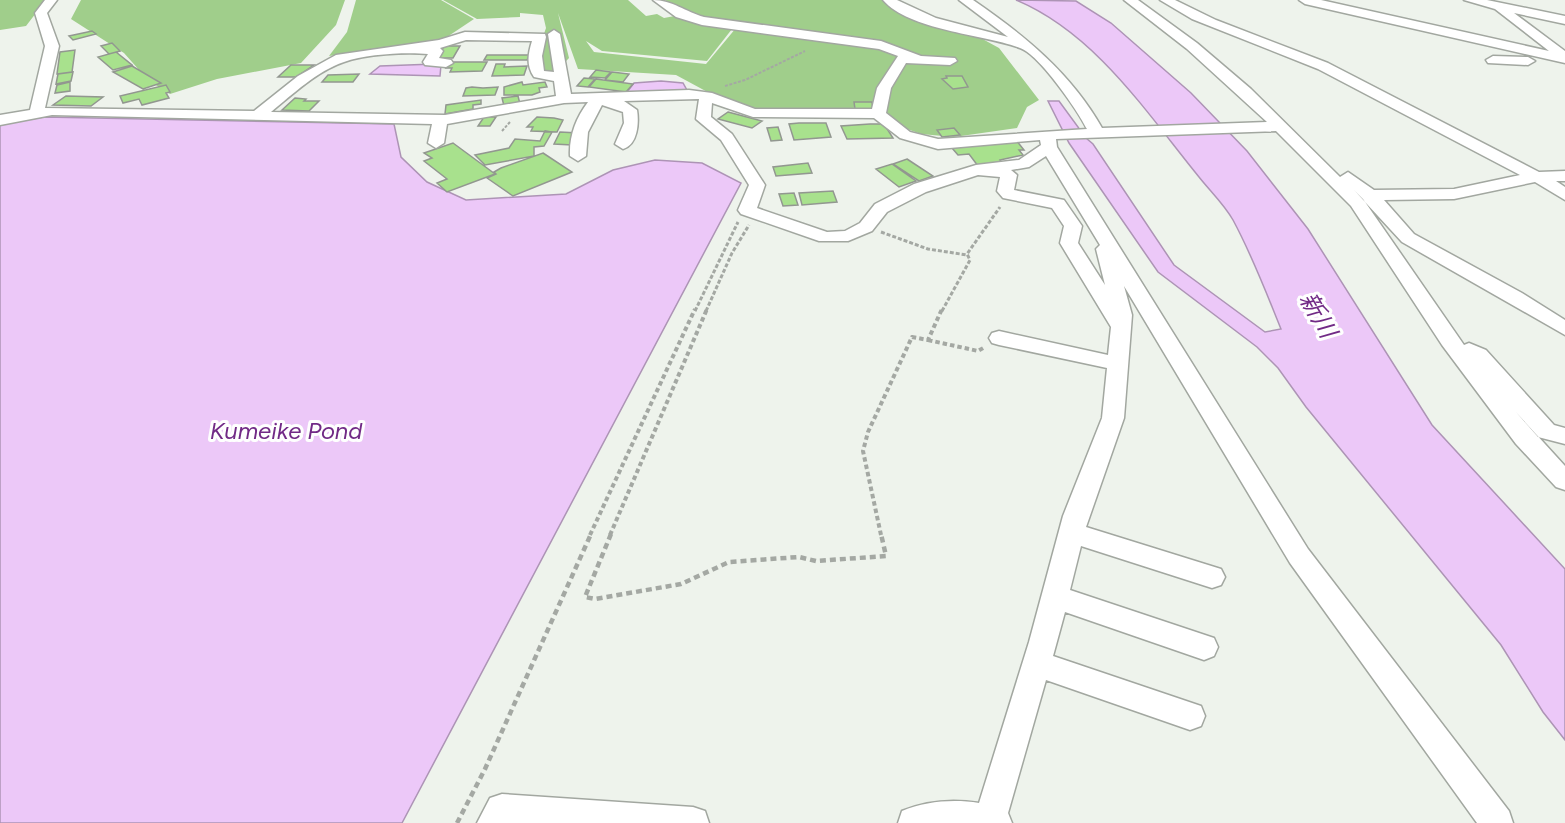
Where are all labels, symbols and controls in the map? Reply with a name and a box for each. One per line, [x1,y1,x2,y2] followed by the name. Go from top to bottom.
[1294,287,1344,345] water label: 新川
[210,416,363,445] water label: Kumeike Pond

